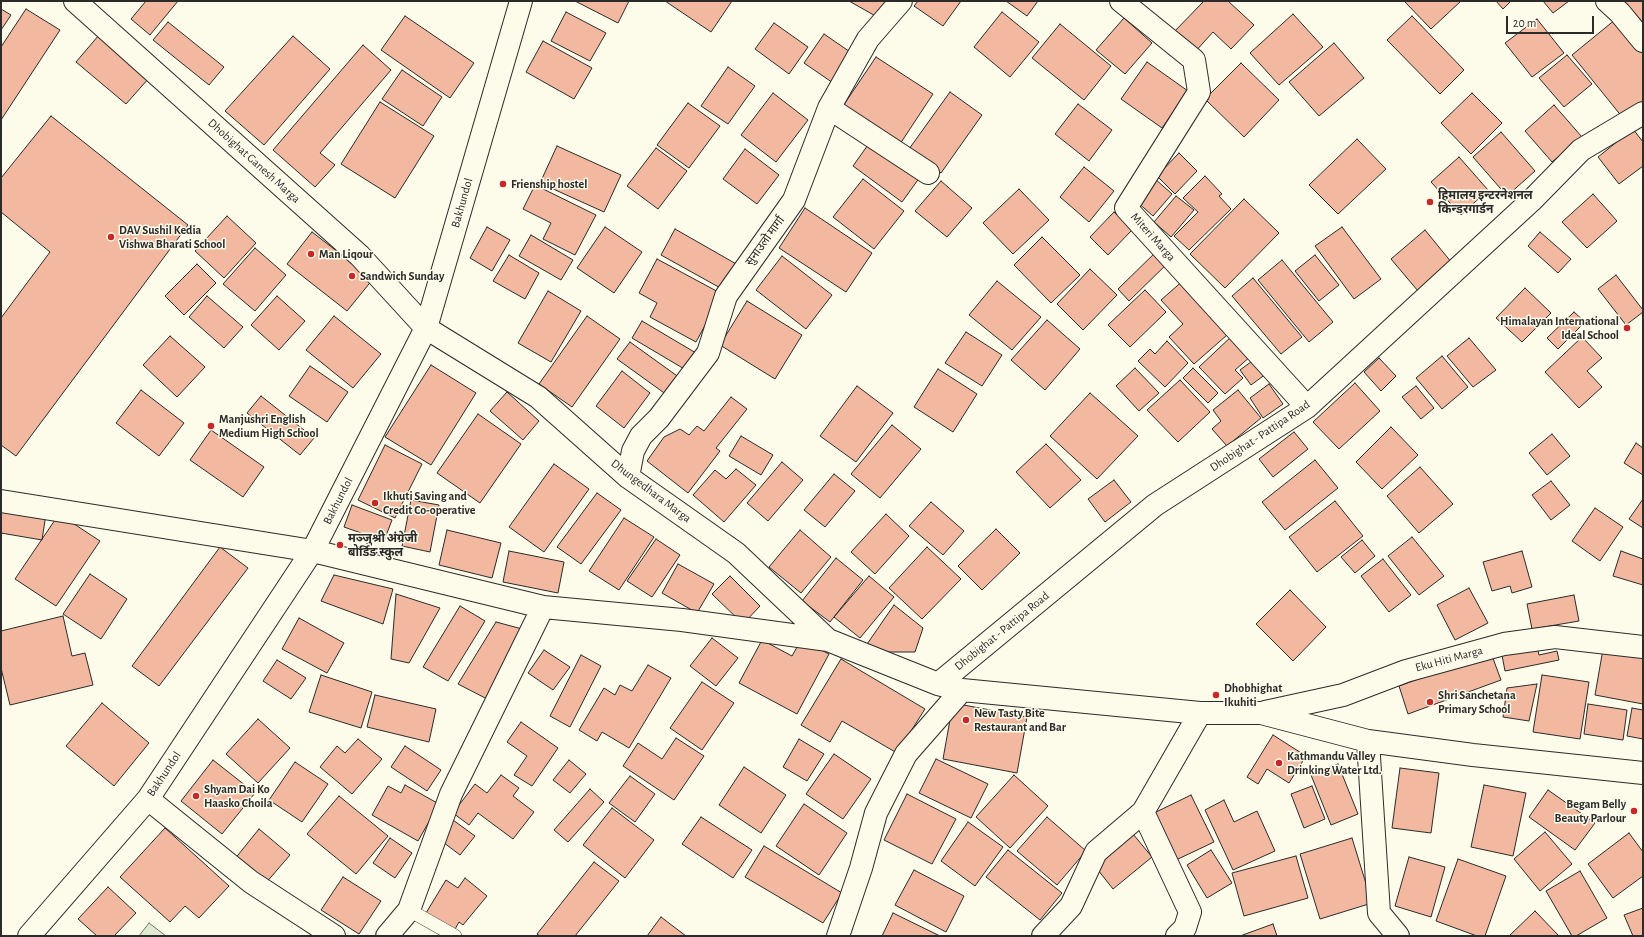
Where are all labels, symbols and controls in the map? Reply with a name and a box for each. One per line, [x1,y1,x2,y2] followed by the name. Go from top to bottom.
[1508,8,1596,34] scale bar
[1513,17,1536,29] text: 20 m
[205,116,303,206] street label: Dhobighat Ganesh Marga
[448,177,476,229] street label: Bakhundol
[511,177,587,191] place label: Frienship hostel
[498,179,508,189] marker: Frienship hostel
[1438,188,1533,216] place label: हिमालय इन्टरनेशनल किन्डरगार्डन
[1425,197,1435,207] marker: हिमालय इन्टरनेशनल किन्डरगार्डन
[1128,210,1178,264] street label: Miteri Marga
[742,213,788,269] street label: सुनाउलो मार्गा
[119,223,225,251] place label: DAV Sushil Kedia Vishwa Bharati School
[106,232,116,242] marker: DAV Sushil Kedia Vishwa Bharati School
[319,247,373,261] place label: Man Liqour
[306,249,316,259] marker: Man Liqour
[360,269,444,283] place label: Sandwich Sunday
[347,271,357,281] marker: Sandwich Sunday
[1500,314,1619,342] place label: Himalayan International Ideal School
[1622,323,1632,333] marker: Himalayan International Ideal School
[1207,397,1313,475] street label: Dhobighat - Pattipa Road
[219,412,319,440] place label: Manjushri English Medium High School
[206,421,216,431] marker: Manjushri English Medium High School
[608,456,694,526] street label: Dhungedhara Marga
[320,475,356,527] street label: Bakhundol
[383,489,475,517] place label: Ikhuti Saving and Credit Co-operative
[370,498,380,508] marker: Ikhuti Saving and Credit Co-operative
[348,531,417,559] place label: मञ्जुश्री अंग्रेजी बोर्डिङ स्कुल
[335,540,345,550] marker: मञ्जुश्री अंग्रेजी बोर्डिङ स्कुल
[952,588,1052,674] street label: Dhobighat - Pattipa Road
[1414,643,1484,675] street label: Eku Hiti Marga
[1224,681,1282,709] place label: Dhobhighat Ikuhiti
[1438,688,1516,716] place label: Shri Sanchetana Primary School
[1211,690,1221,700] marker: Dhobhighat Ikuhiti
[1425,697,1435,707] marker: Shri Sanchetana Primary School
[974,706,1066,734] place label: New Tasty Bite Restaurant and Bar
[961,715,971,725] marker: New Tasty Bite Restaurant and Bar
[144,749,184,799] street label: Bakhundol
[1287,749,1381,777] place label: Kathmandu Valley Drinking Water Ltd.
[1274,758,1284,768] marker: Kathmandu Valley Drinking Water Ltd.
[204,782,272,810] place label: Shyam Dai Ko Haasko Choila
[191,791,201,801] marker: Shyam Dai Ko Haasko Choila
[1555,797,1626,825] place label: Begam Belly Beauty Parlour
[1629,806,1639,816] marker: Begam Belly Beauty Parlour

